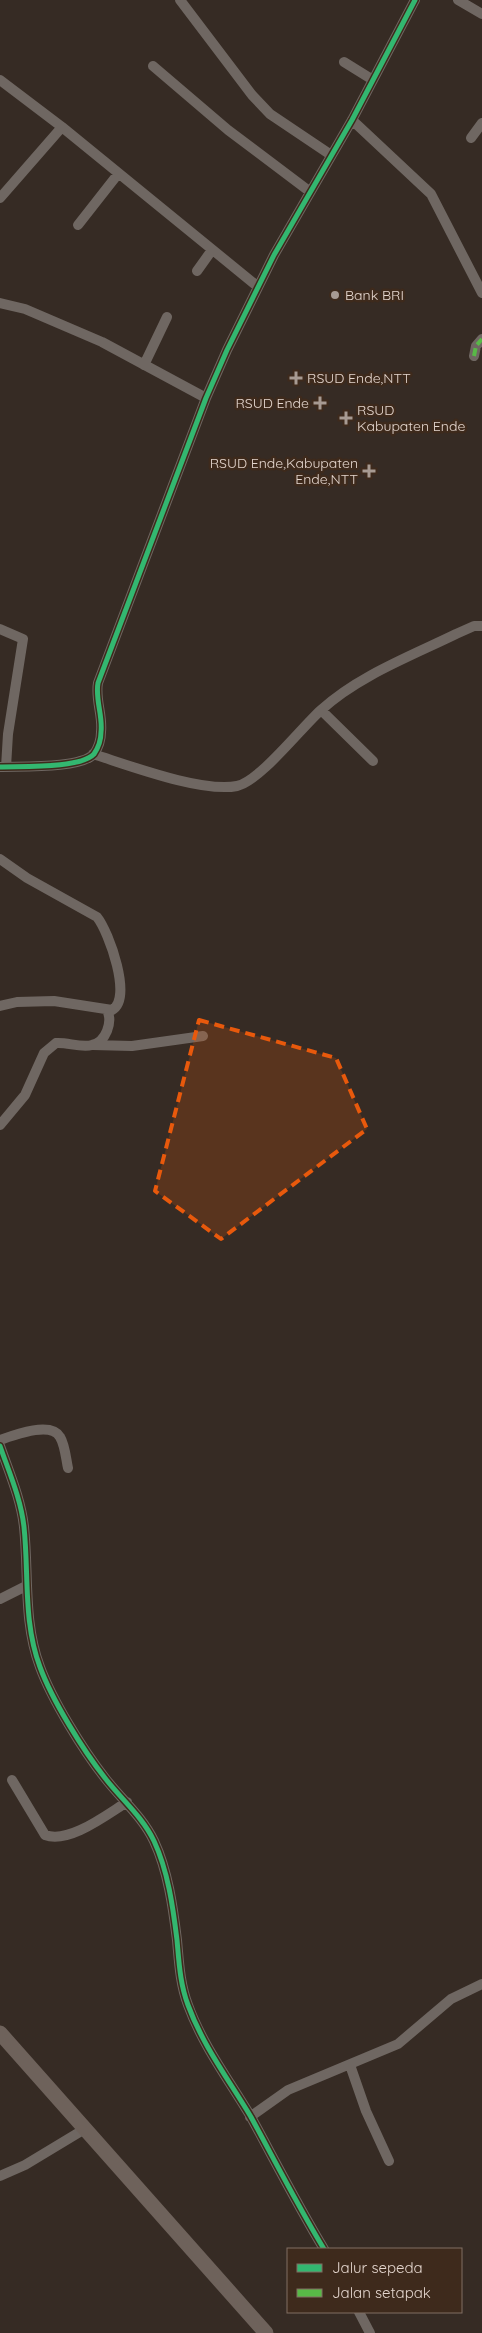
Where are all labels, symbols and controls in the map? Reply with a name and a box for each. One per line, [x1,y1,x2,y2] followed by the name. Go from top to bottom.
[345,286,404,304] place label: Bank BRI
[329,289,341,301] marker: Bank BRI
[307,369,411,387] place label: RSUD Ende,NTT
[289,371,303,385] marker: RSUD Ende,NTT
[235,394,309,412] place label: RSUD Ende
[313,396,327,410] marker: RSUD Ende
[357,401,465,435] place label: RSUD Kabupaten Ende
[339,411,353,425] marker: RSUD Kabupaten Ende
[210,454,358,488] place label: RSUD Ende,Kabupaten Ende,NTT
[362,464,376,478] marker: RSUD Ende,Kabupaten Ende,NTT
[287,2248,462,2313] legend
[332,2258,423,2277] text: Jalur sepeda
[332,2283,431,2302] text: Jalan setapak

